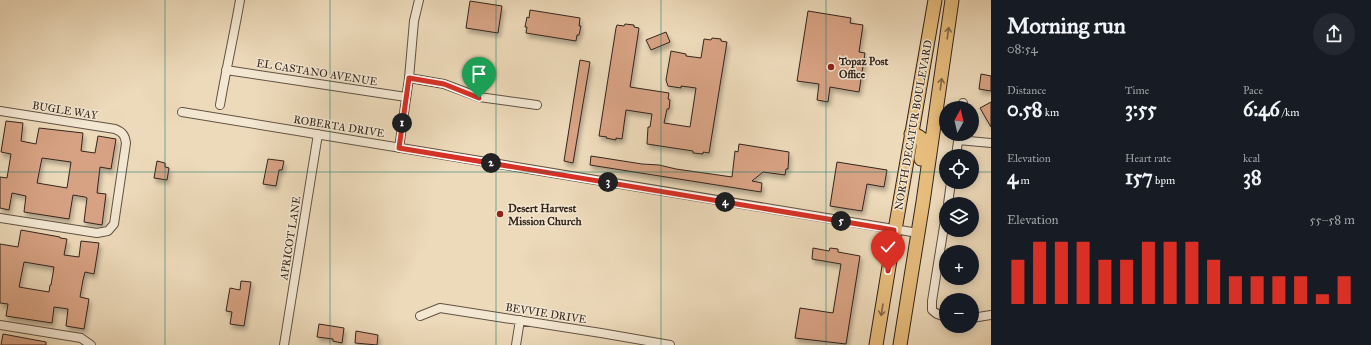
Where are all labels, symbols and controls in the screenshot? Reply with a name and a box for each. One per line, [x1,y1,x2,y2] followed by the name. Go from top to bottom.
[1007,12,1126,39] text: Morning run
[1313,13,1355,55] button: share
[944,27,952,40] one-way arrow
[892,39,935,211] street label: NORTH DECATUR BOULEVARD
[1007,41,1038,57] text: 08:54
[838,55,889,81] place label: Topaz Post Office
[255,57,378,89] street label: EL CASTANO AVENUE
[462,57,496,98] pin
[826,62,836,72] marker: Topaz Post Office
[468,63,490,85] icon: arrive
[937,78,945,91] one-way arrow
[1007,84,1046,97] text: Distance
[1125,84,1149,97] text: Time
[1243,84,1263,97] text: Pace
[1007,97,1042,121] text: 0.58
[1125,97,1157,121] text: 3:55
[1243,97,1280,121] text: 6:46
[31,99,100,122] street label: BUGLE WAY
[939,101,979,141] north arrow
[939,101,979,333] map controls
[1042,106,1059,119] text: km
[1280,106,1299,119] text: /km
[292,113,386,140] street label: ROBERTA DRIVE
[392,113,412,133] pin: 1
[400,116,404,129] text: 1
[939,149,979,189] button: locate
[1007,152,1051,165] text: Elevation
[1125,152,1171,165] text: Heart rate
[1243,152,1260,165] text: kcal
[481,153,501,173] pin: 2
[488,156,494,169] text: 2
[1007,165,1018,189] text: 4
[1125,165,1153,189] text: 157
[1243,165,1262,189] text: 38
[598,172,618,192] pin: 3
[1018,174,1030,187] text: m
[1153,174,1175,187] text: bpm
[606,175,610,188] text: 3
[715,192,735,212] pin: 4
[277,195,304,282] street label: APRICOT LANE
[722,195,728,208] text: 4
[939,197,979,237] button: layers
[508,202,582,228] place label: Desert Harvest Mission Church
[495,209,505,219] marker: Desert Harvest Mission Church
[831,211,851,231] pin: 5
[1007,212,1059,228] text: Elevation
[1309,212,1355,228] text: 55–58 m
[838,214,844,227] text: 5
[871,230,905,271] pin
[877,236,899,258] icon: check
[939,245,979,285] button: +
[939,293,979,333] button: −
[505,301,587,326] street label: BEVVIE DRIVE
[878,303,886,316] one-way arrow

